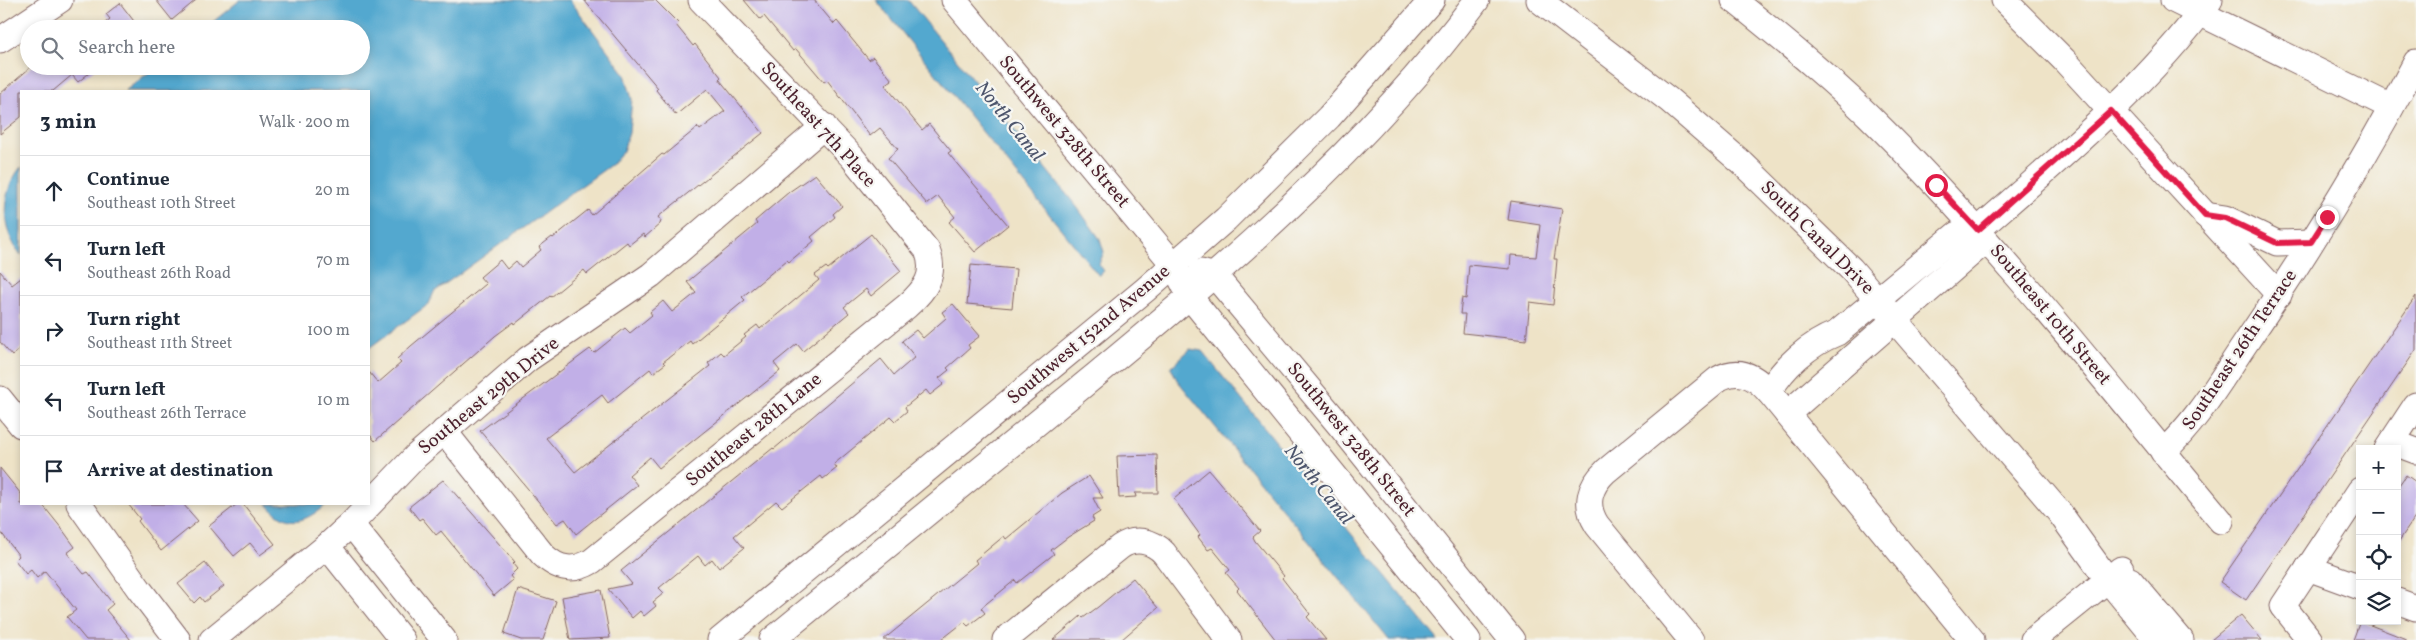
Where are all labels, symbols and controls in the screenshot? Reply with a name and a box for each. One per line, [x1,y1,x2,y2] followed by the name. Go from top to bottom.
[20,20,370,75] search box
[38,34,66,62] icon: search
[78,35,175,61] text: Search here
[992,50,1136,214] street label: Southwest 328th Street
[754,56,882,194] street label: Southeast 7th Place
[968,76,1050,168] water label: North Canal
[40,108,96,137] text: 3 min
[259,112,350,134] text: Walk · 200 m
[87,167,170,193] text: Continue
[1925,174,1948,197] route start
[1754,175,1880,301] street label: South Canal Drive
[40,177,68,205] icon: ahead
[315,180,350,202] text: 20 m
[87,193,236,215] text: Southeast 10th Street
[2316,206,2339,229] route end
[87,237,166,263] text: Turn left
[1983,239,2117,391] street label: Southeast 10th Street
[40,247,68,275] icon: left
[316,250,350,272] text: 70 m
[1002,259,1176,411] street label: Southwest 152nd Avenue
[87,263,231,285] text: Southeast 26th Road
[2176,264,2304,436] street label: Southeast 26th Terrace
[87,307,180,333] text: Turn right
[40,317,68,345] icon: right
[307,320,350,342] text: 100 m
[413,331,565,461] street label: Southeast 29th Drive
[87,333,232,355] text: Southeast 11th Street
[1281,357,1422,523] street label: Southwest 328th Street
[680,367,828,493] street label: Southeast 28th Lane
[87,377,166,403] text: Turn left
[40,387,68,415] icon: left
[317,390,350,412] text: 10 m
[87,403,246,425] text: Southeast 26th Terrace
[1277,439,1359,531] water label: North Canal
[2356,445,2401,625] map controls
[2356,445,2401,490] button: +
[40,457,68,485] icon: arrive
[87,458,273,484] text: Arrive at destination
[2356,490,2401,535] button: −
[2356,535,2401,580] button: locate
[2356,580,2401,625] button: layers

